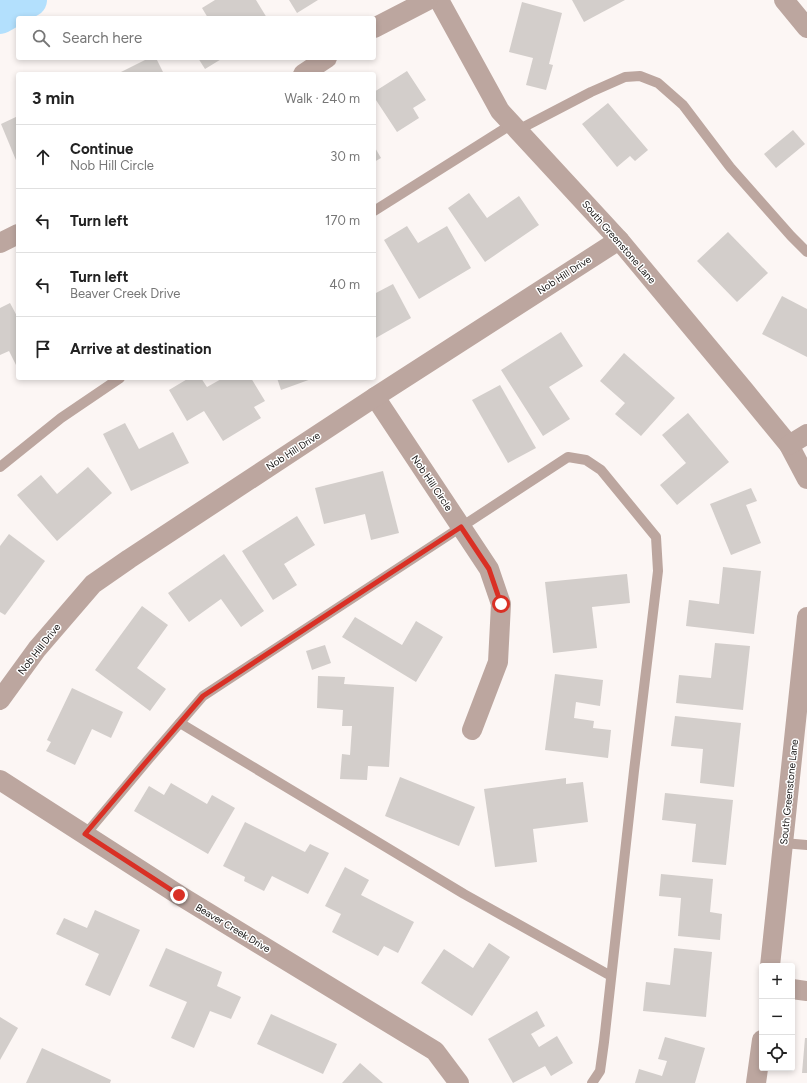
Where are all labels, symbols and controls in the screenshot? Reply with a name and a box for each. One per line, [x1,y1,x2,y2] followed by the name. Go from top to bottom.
[16,16,376,60] search box
[30,27,52,49] icon: search
[62,29,142,47] text: Search here
[32,88,74,108] text: 3 min
[285,91,360,106] text: Walk · 240 m
[70,140,133,158] text: Continue
[32,146,54,168] icon: ahead
[330,149,360,164] text: 30 m
[70,158,154,173] text: Nob Hill Circle
[579,198,659,287] street label: South Greenstone Lane
[32,210,54,232] icon: left
[70,212,128,230] text: Turn left
[325,213,360,228] text: 170 m
[535,252,594,297] street label: Nob Hill Drive
[70,268,128,286] text: Turn left
[32,274,54,296] icon: left
[329,277,360,292] text: 40 m
[70,286,180,301] text: Beaver Creek Drive
[32,338,54,360] icon: arrive
[70,340,211,358] text: Arrive at destination
[264,428,323,473] street label: Nob Hill Drive
[409,453,456,514] street label: Nob Hill Circle
[492,595,510,613] route start
[15,620,63,677] street label: Nob Hill Drive
[777,738,801,845] street label: South Greenstone Lane
[170,886,188,904] route end
[193,901,273,956] street label: Beaver Creek Drive
[759,963,795,1071] map controls
[759,963,795,999] button: +
[759,999,795,1035] button: −
[759,1035,795,1071] button: locate

